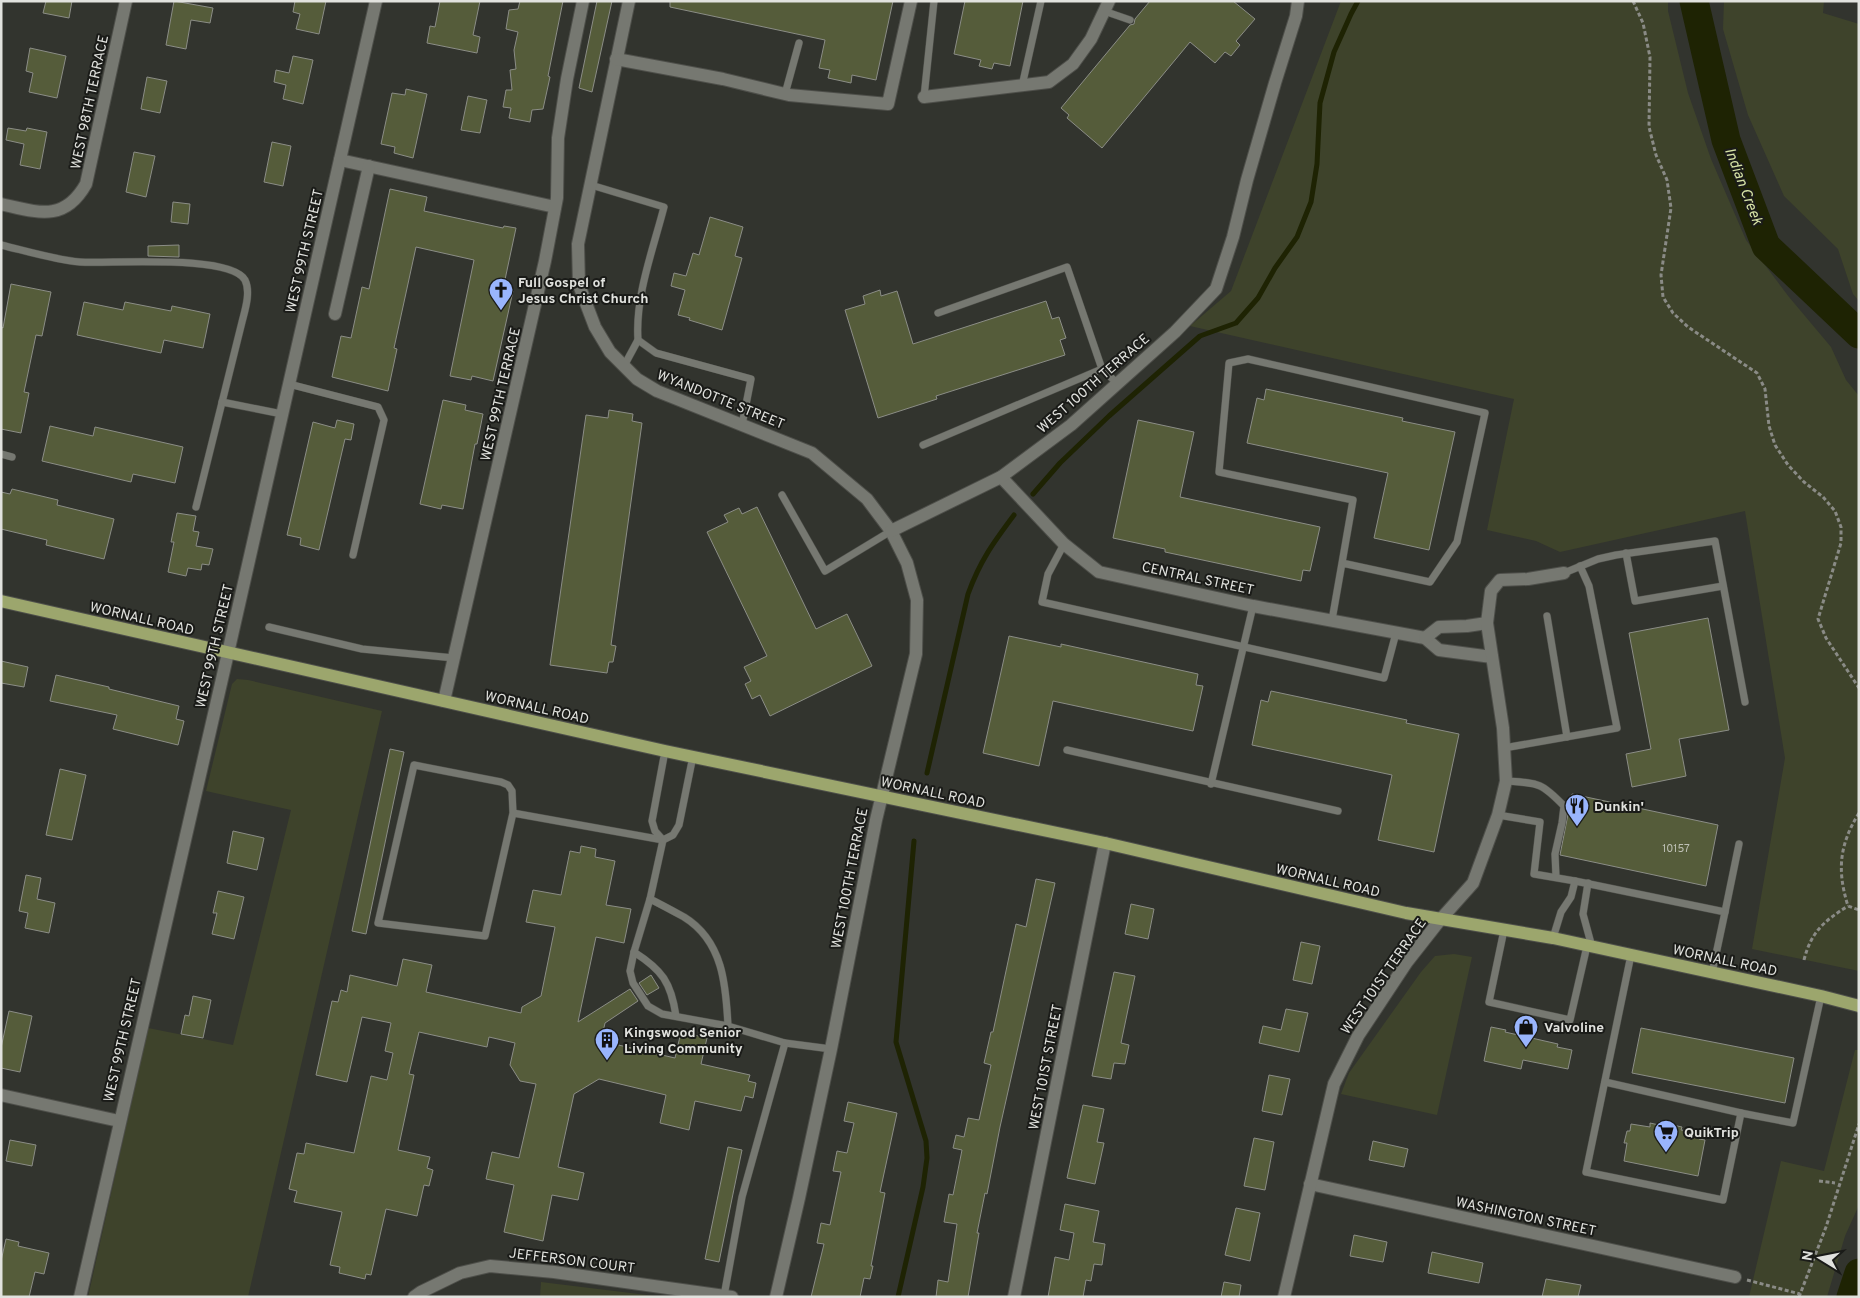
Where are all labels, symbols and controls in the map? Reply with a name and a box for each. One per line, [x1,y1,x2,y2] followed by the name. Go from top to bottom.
[68,34,113,171] street label: WEST 98TH TERRACE
[1719,145,1766,228] water label: Indian Creek
[283,188,328,315] street label: WEST 99TH STREET
[518,275,649,308] place label: Full Gospel of Jesus Christ Church
[488,277,514,311] church icon: Full Gospel of Jesus Christ Church
[478,326,525,463] street label: WEST 99TH TERRACE
[1034,331,1154,437] street label: WEST 100TH TERRACE
[654,367,787,434] street label: WYANDOTTE STREET
[1140,559,1256,600] street label: CENTRAL STREET
[193,583,238,710] street label: WEST 99TH STREET
[88,599,195,640] street label: WORNALL ROAD
[483,688,590,729] street label: WORNALL ROAD
[879,774,987,813] street label: WORNALL ROAD
[1564,793,1590,827] restaurant icon: Dunkin'
[1594,799,1644,816] place label: Dunkin'
[828,806,872,950] street label: WEST 100TH TERRACE
[1662,842,1690,856] house number: 10157
[1274,861,1381,902] street label: WORNALL ROAD
[1338,916,1431,1038] street label: WEST 101ST TERRACE
[1671,942,1779,981] street label: WORNALL ROAD
[101,977,146,1104] street label: WEST 99TH STREET
[1026,1003,1067,1132] street label: WEST 101ST STREET
[1513,1014,1539,1048] shop icon: Valvoline
[1544,1020,1604,1037] place label: Valvoline
[624,1025,743,1058] place label: Kingswood Senior Living Community
[594,1027,620,1061] building icon: Kingswood Senior Living Community
[1653,1119,1679,1153] supermarket icon: QuikTrip
[1684,1125,1739,1142] place label: QuikTrip
[1454,1194,1597,1241] street label: WASHINGTON STREET
[1795,1233,1845,1283] north arrow
[508,1245,636,1278] street label: JEFFERSON COURT
[1799,1250,1818,1262] text: N

